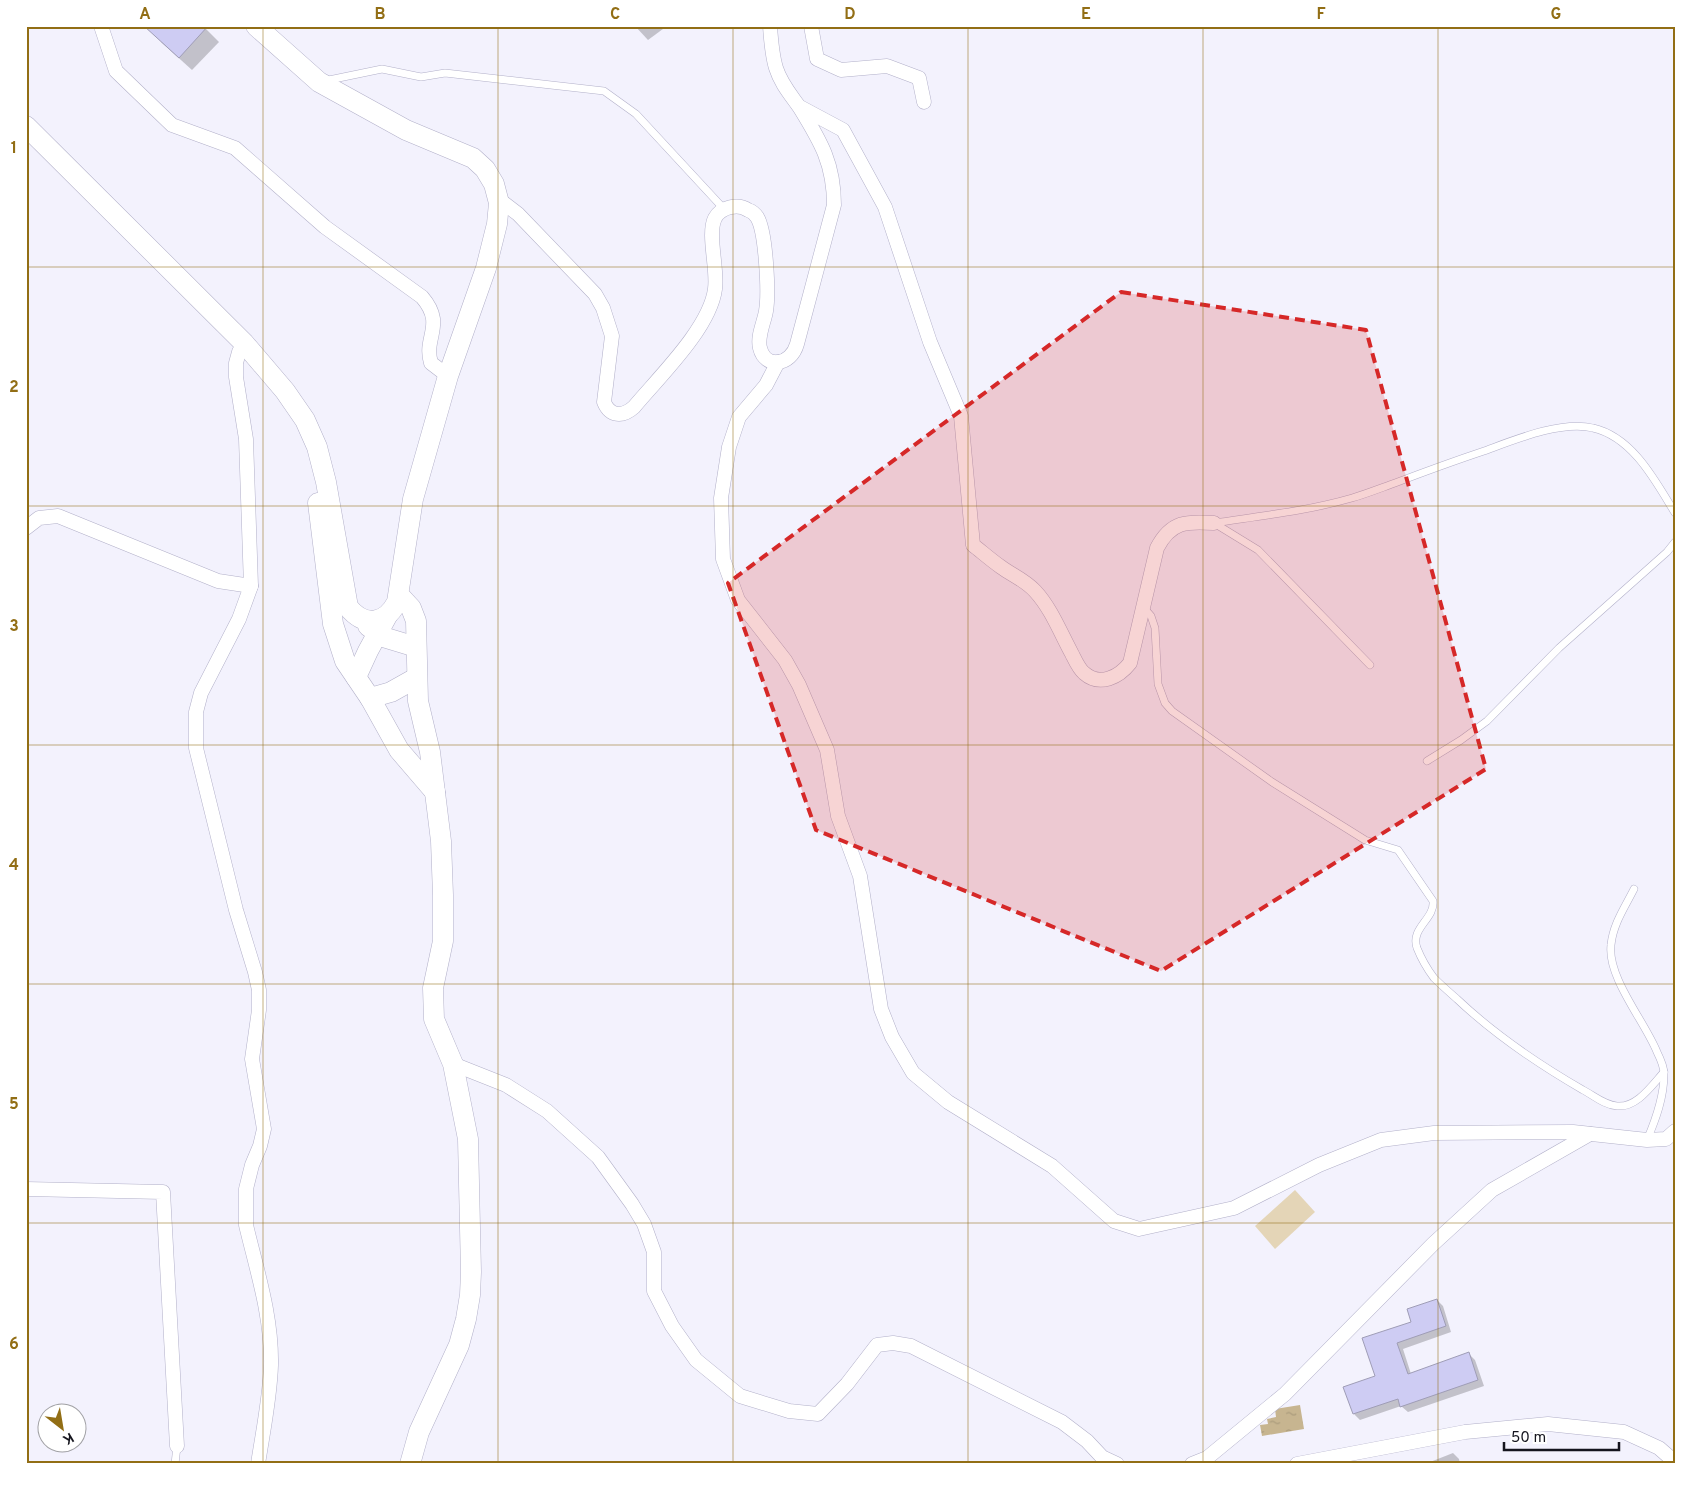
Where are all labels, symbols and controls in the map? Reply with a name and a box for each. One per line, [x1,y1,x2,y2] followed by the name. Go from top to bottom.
[139,5,151,25] text: A
[374,5,386,25] text: B
[610,5,620,25] text: C
[844,5,856,25] text: D
[1081,5,1091,25] text: E
[1316,5,1326,25] text: F
[1551,5,1561,25] text: G
[11,139,17,159] text: 1
[9,378,19,398] text: 2
[9,617,19,637] text: 3
[9,856,19,876] text: 4
[9,1095,19,1115] text: 5
[9,1335,19,1355] text: 6
[38,1402,88,1452] north arrow
[1504,1420,1618,1452] scale bar
[59,1428,77,1448] text: K
[1511,1429,1546,1448] text: 50 m

